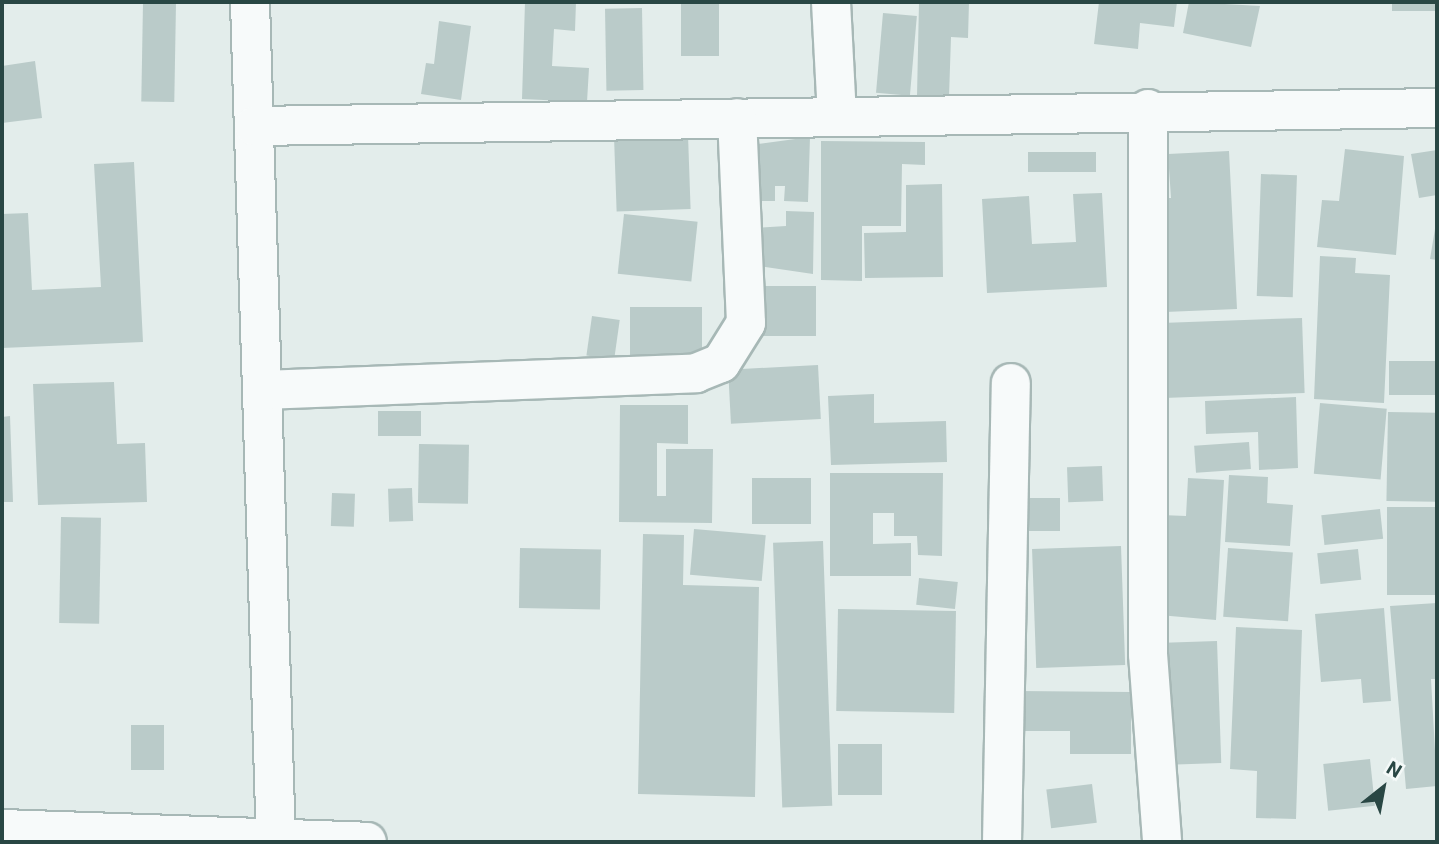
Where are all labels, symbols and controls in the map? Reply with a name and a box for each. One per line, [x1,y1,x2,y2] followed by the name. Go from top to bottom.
[1348,753,1418,823] north arrow
[1382,756,1406,783] text: N

